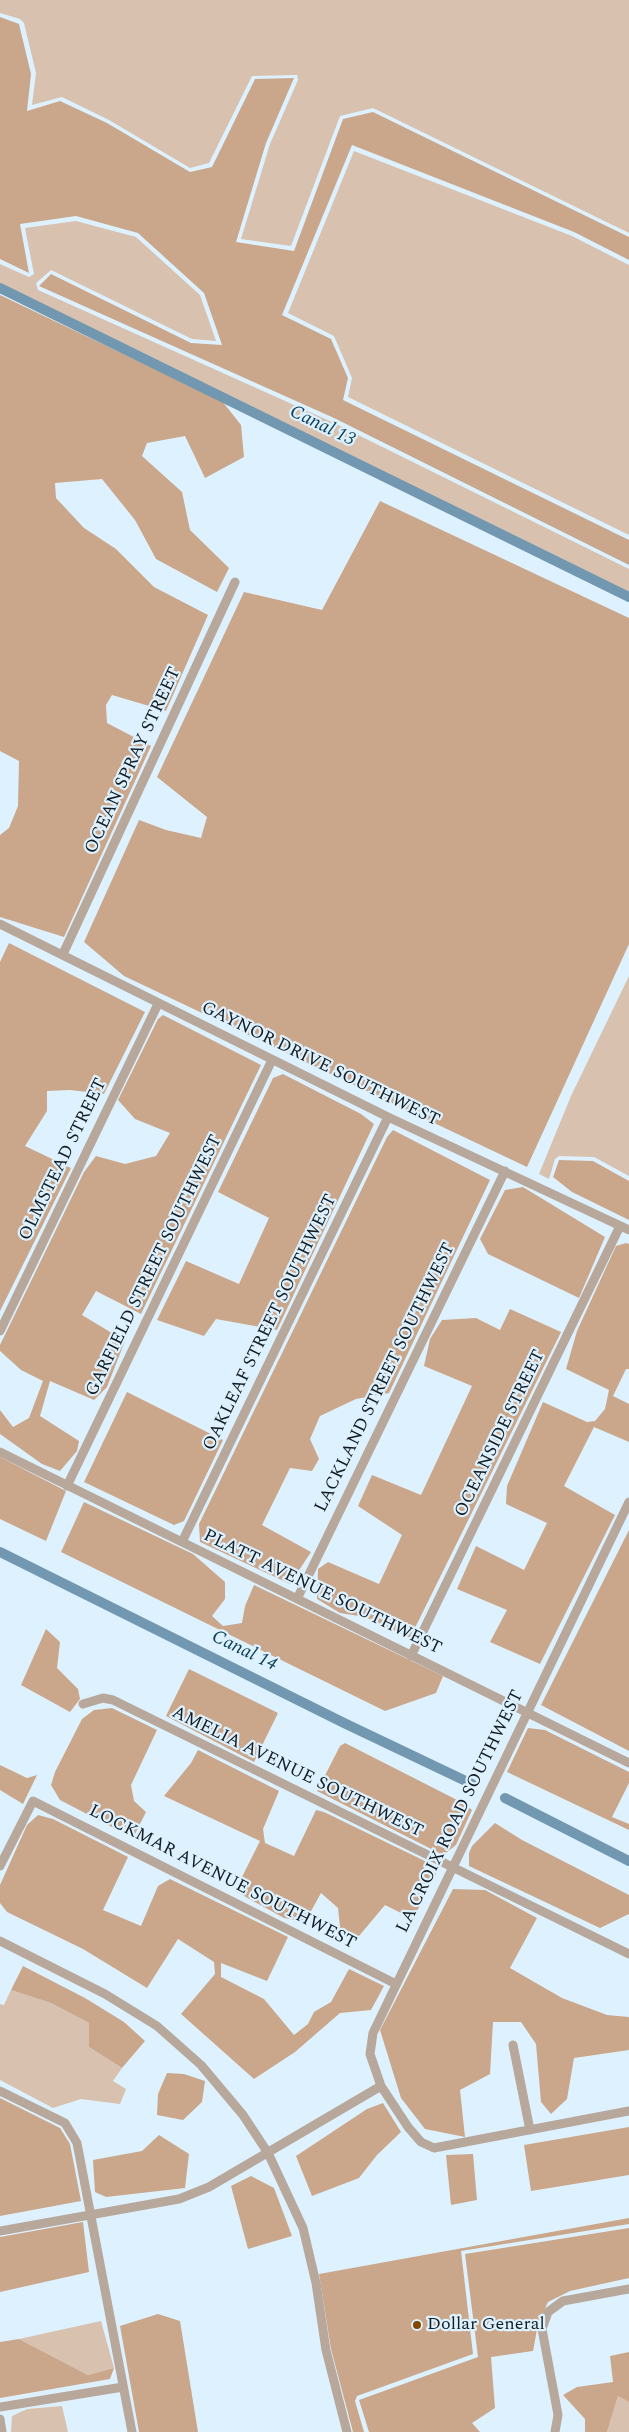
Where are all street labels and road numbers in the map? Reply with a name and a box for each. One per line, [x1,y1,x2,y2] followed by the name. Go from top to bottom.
[81,664,187,858] street label: OCEAN SPRAY STREET
[197,998,443,1132] street label: GAYNOR DRIVE SOUTHWEST
[15,1075,113,1245] street label: OLMSTEAD STREET
[82,1132,228,1400] street label: GARFIELD STREET SOUTHWEST
[199,1191,343,1455] street label: OAKLEAF STREET SOUTHWEST
[311,1240,461,1516] street label: LACKLAND STREET SOUTHWEST
[451,1347,551,1521] street label: OCEANSIDE STREET
[199,1526,445,1660] street label: PLATT AVENUE SOUTHWEST
[393,1687,529,1937] street label: LA CROIX ROAD SOUTHWEST
[168,1703,426,1843] street label: AMELIA AVENUE SOUTHWEST
[85,1801,359,1955] street label: LOCKMAR AVENUE SOUTHWEST

